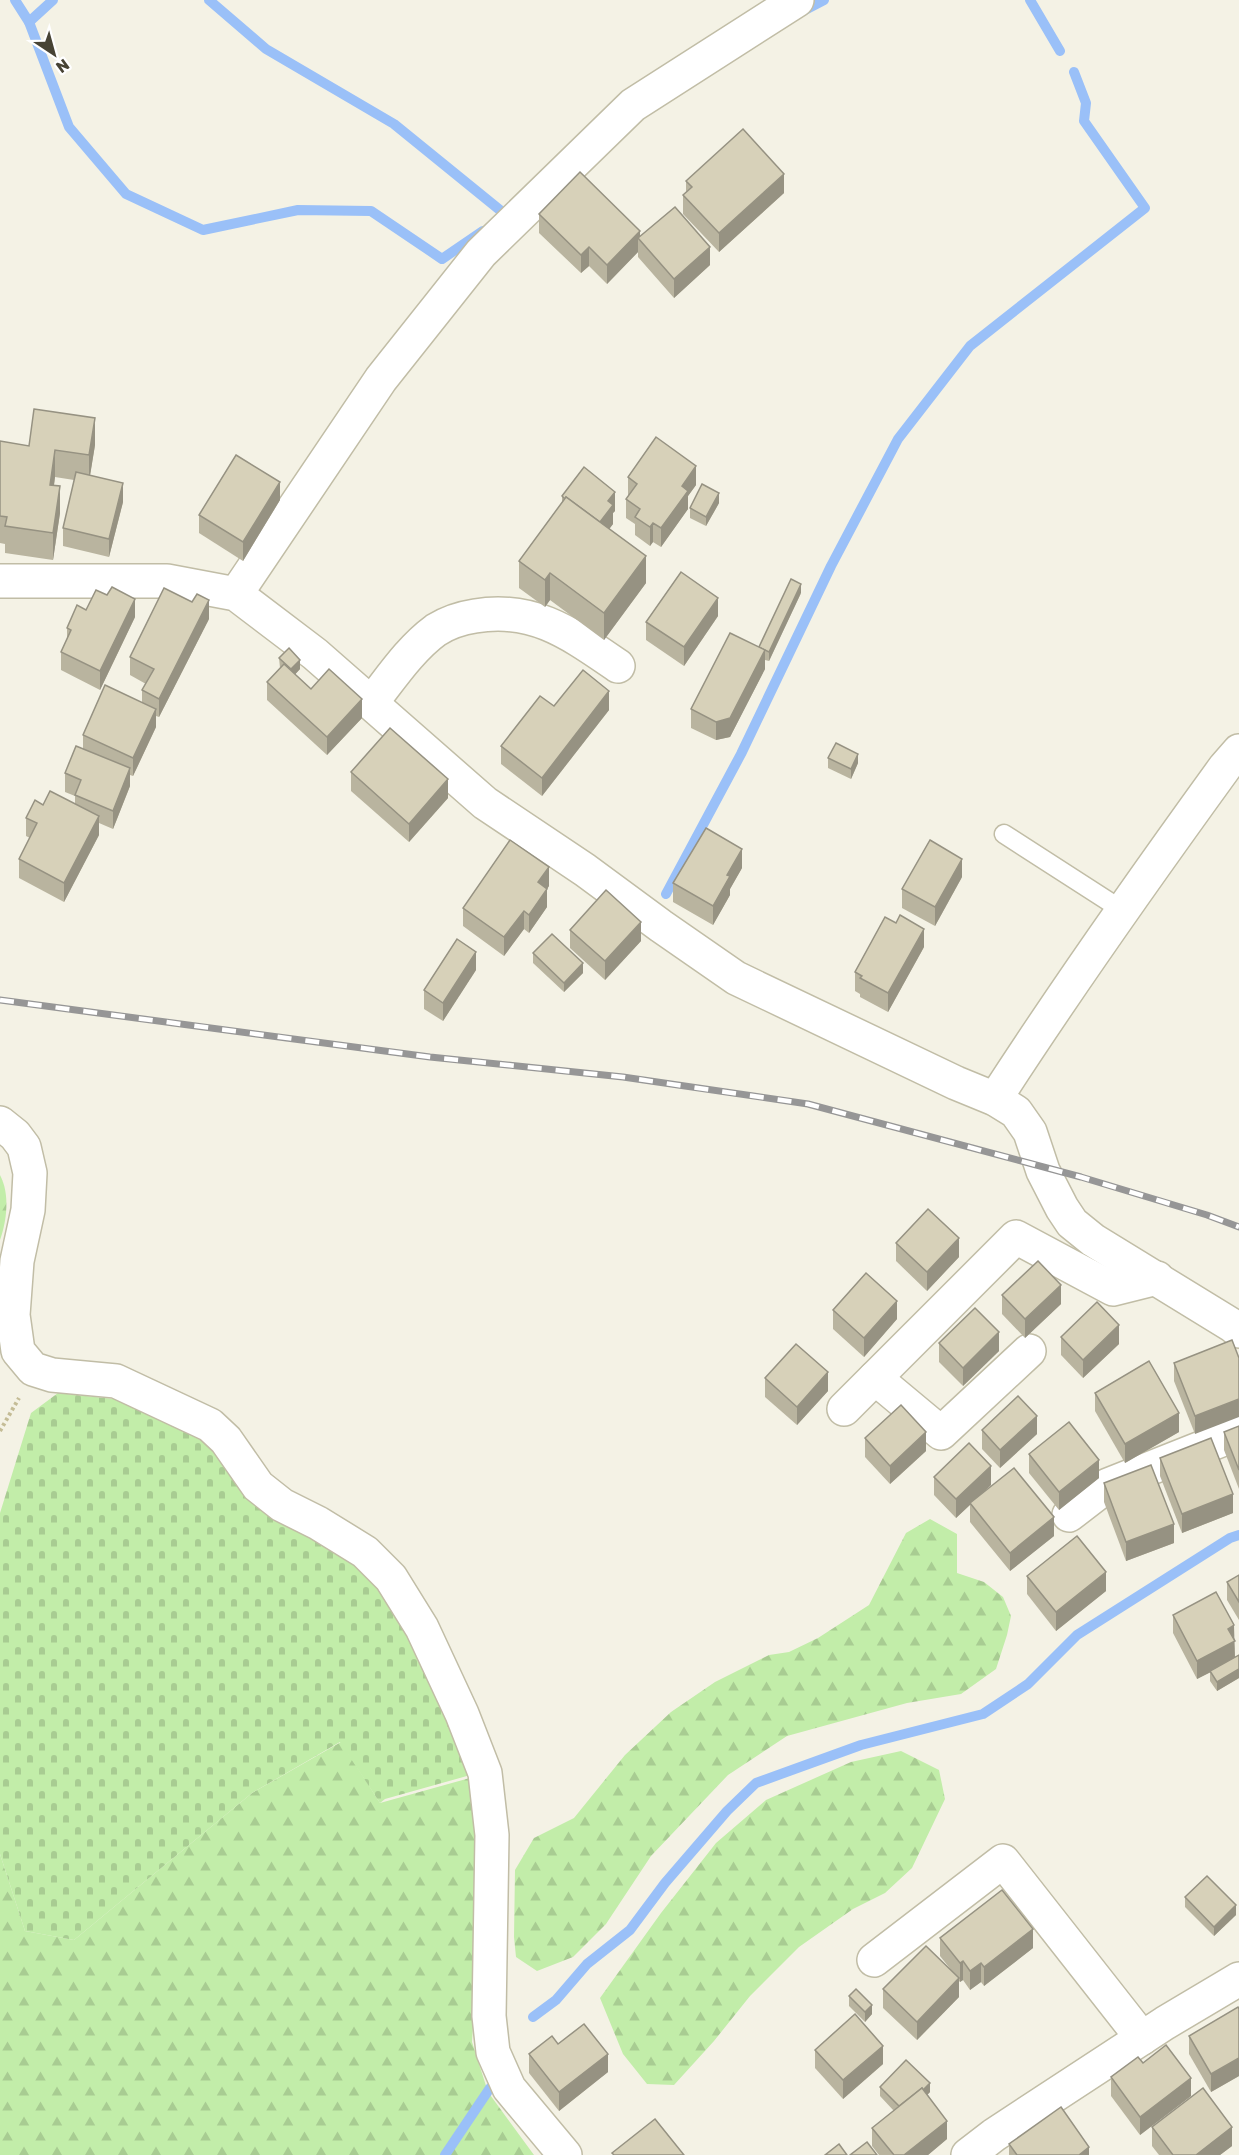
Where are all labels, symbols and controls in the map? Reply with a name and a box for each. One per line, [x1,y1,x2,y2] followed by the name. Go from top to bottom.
[24,24,84,84] north arrow
[52,55,73,77] text: N

